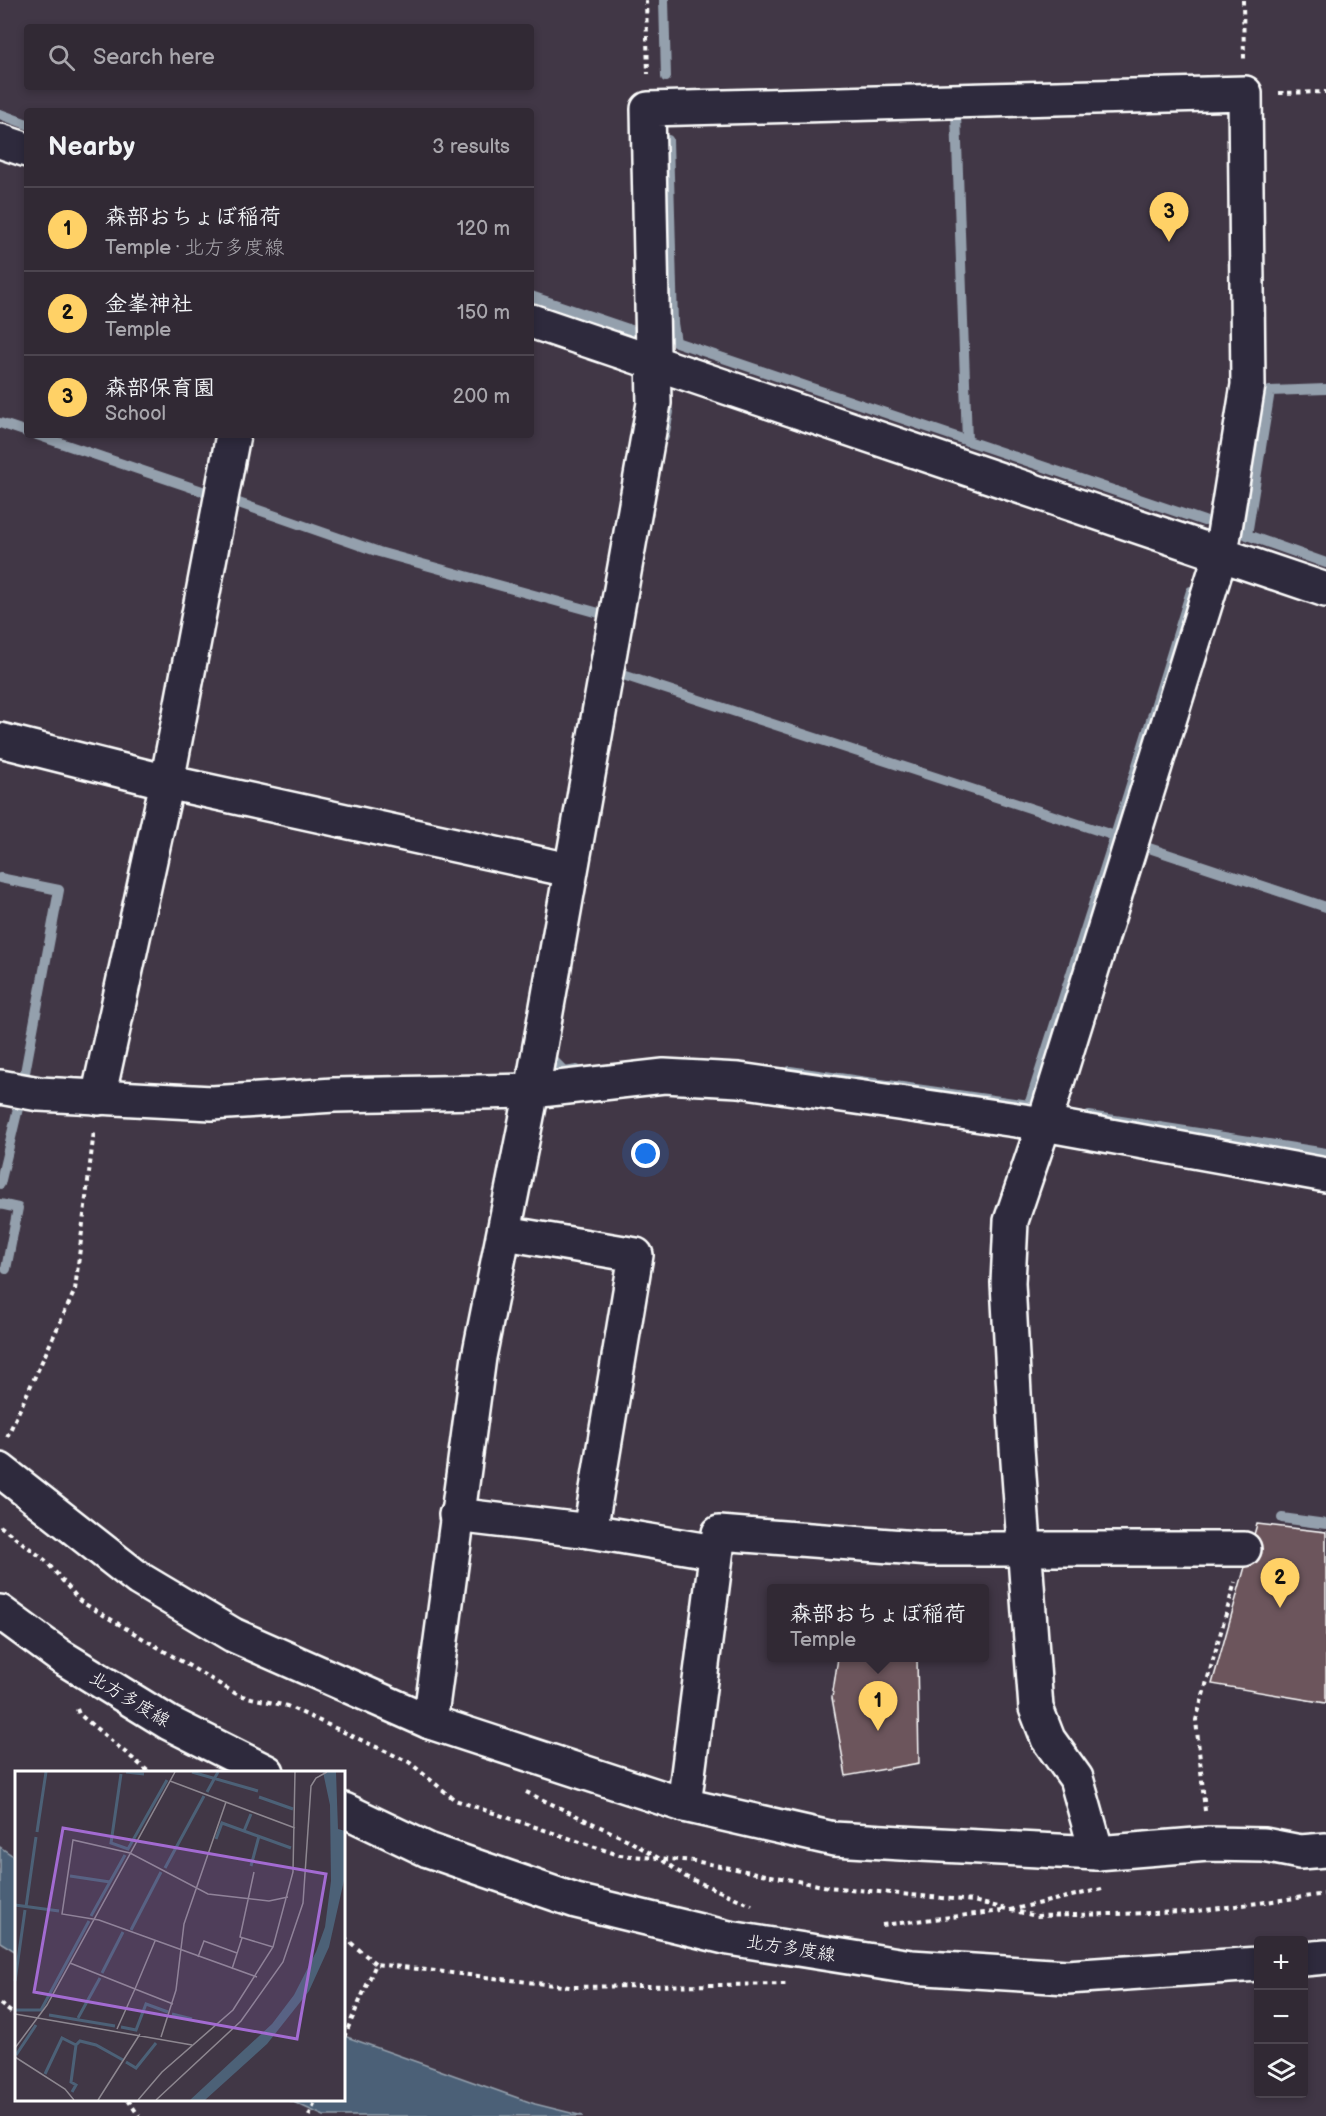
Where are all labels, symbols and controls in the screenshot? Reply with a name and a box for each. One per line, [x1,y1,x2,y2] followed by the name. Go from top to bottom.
[24,24,534,90] search box
[45,41,78,74] icon: search
[93,44,215,71] text: Search here
[48,132,135,163] text: Nearby
[432,135,510,159] text: 3 results
[1150,192,1188,242] pin: 3
[105,204,281,231] text: 森部おちょぼ稲荷
[63,217,72,241] text: 1
[457,217,510,241] text: 120 m
[105,236,284,260] text: Temple · 北方多度線
[105,291,193,318] text: 金峯神社
[62,301,73,325] text: 2
[457,301,510,325] text: 150 m
[105,318,171,342] text: Temple
[105,375,215,402] text: 森部保育園
[62,385,73,409] text: 3
[453,385,510,409] text: 200 m
[105,402,166,426] text: School
[631,1139,660,1168] your location
[1260,1558,1300,1608] pin: 2
[767,1584,989,1662] popup
[790,1601,966,1628] text: 森部おちょぼ稲荷
[790,1628,856,1652] text: Temple
[86,1667,174,1732] street label: 北方多度線
[858,1682,898,1731] pin: 1
[15,1771,345,2101] inset map
[745,1931,837,1966] street label: 北方多度線
[1254,1936,1308,2098] map controls
[1254,1936,1308,1990] button: +
[1254,1990,1308,2044] button: −
[1254,2044,1308,2098] button: layers

